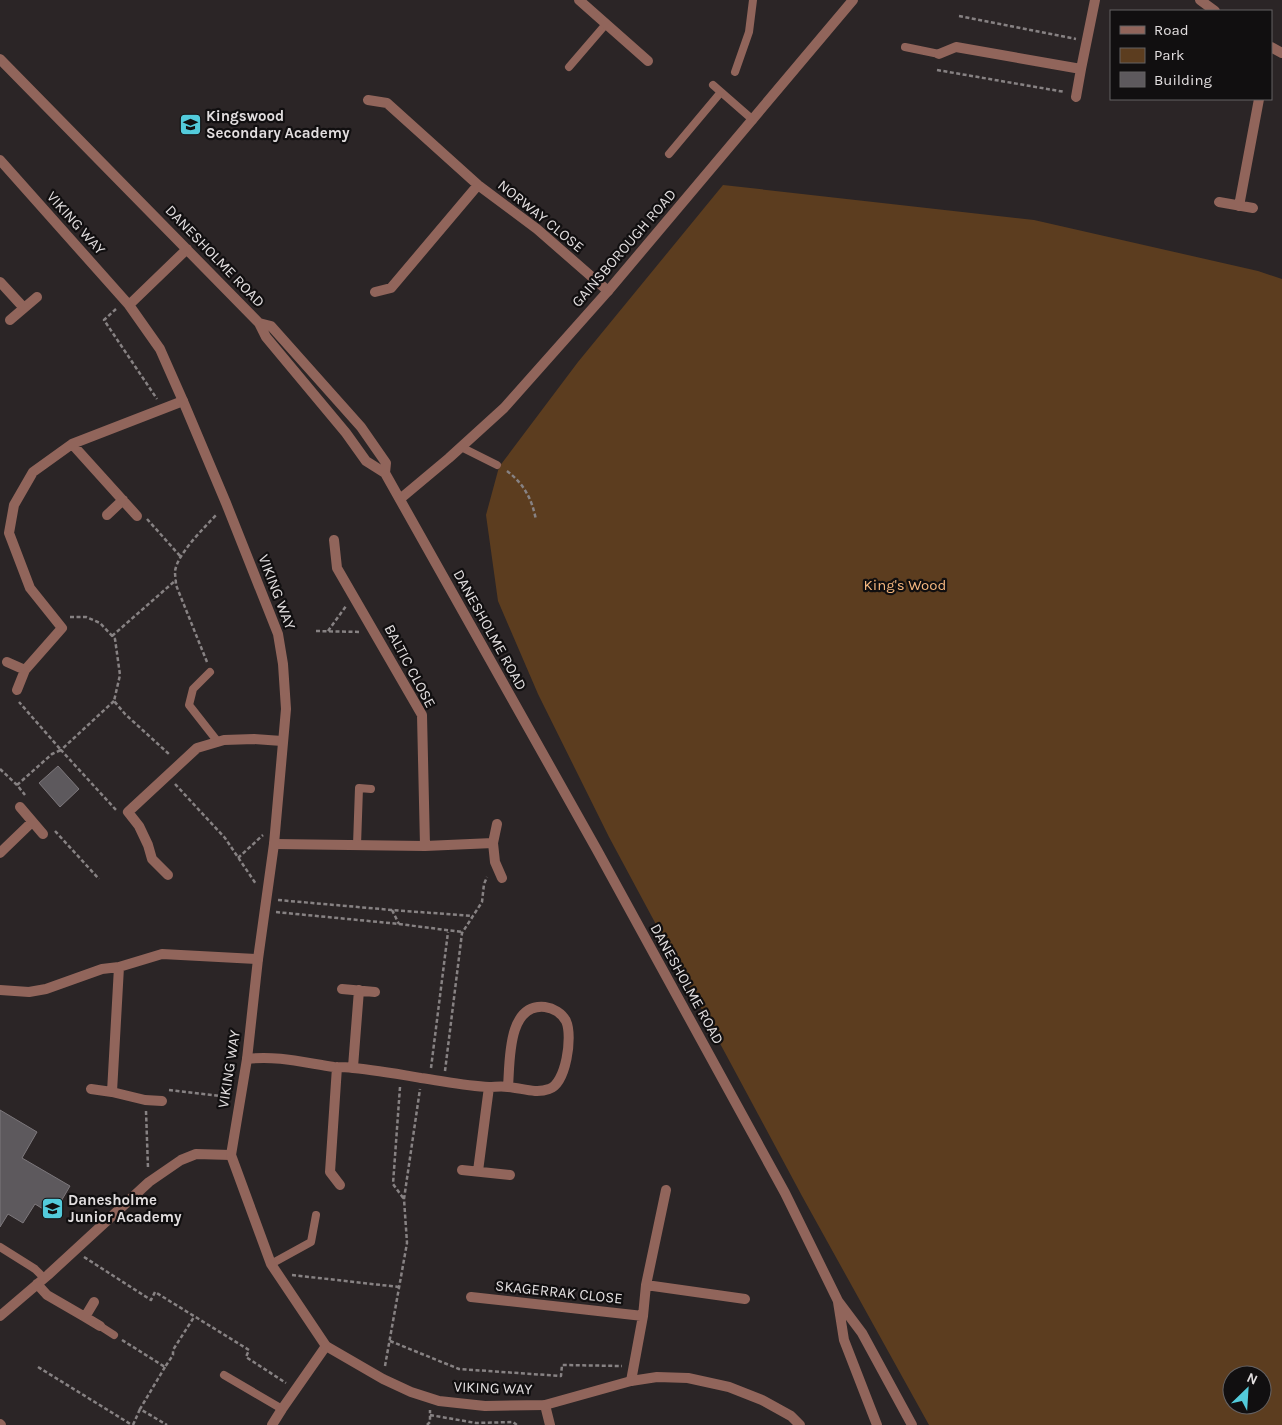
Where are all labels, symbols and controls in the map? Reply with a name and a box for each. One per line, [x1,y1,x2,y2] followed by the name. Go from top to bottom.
[1110,10,1272,100] legend
[1154,21,1189,39] text: Road
[1154,46,1184,64] text: Park
[1154,71,1212,89] text: Building
[206,107,350,142] place label: Kingswood Secondary Academy
[178,113,202,137] school or university icon: Kingswood Secondary Academy
[494,176,588,256] street label: NORWAY CLOSE
[568,185,680,311] street label: GAINSBOROUGH ROAD
[43,188,110,259] street label: VIKING WAY
[162,201,268,311] street label: DANESHOLME ROAD
[254,552,300,633] street label: VIKING WAY
[449,567,531,693] street label: DANESHOLME ROAD
[864,576,946,594] park label: King's Wood
[380,621,440,711] street label: BALTIC CLOSE
[646,921,728,1047] street label: DANESHOLME ROAD
[214,1028,244,1109] street label: VIKING WAY
[68,1191,182,1226] place label: Danesholme Junior Academy
[40,1197,64,1221] school or university icon: Danesholme Junior Academy
[494,1276,624,1308] street label: SKAGERRAK CLOSE
[1222,1365,1272,1415] north arrow
[1244,1369,1260,1388] text: N
[453,1378,533,1398] street label: VIKING WAY

